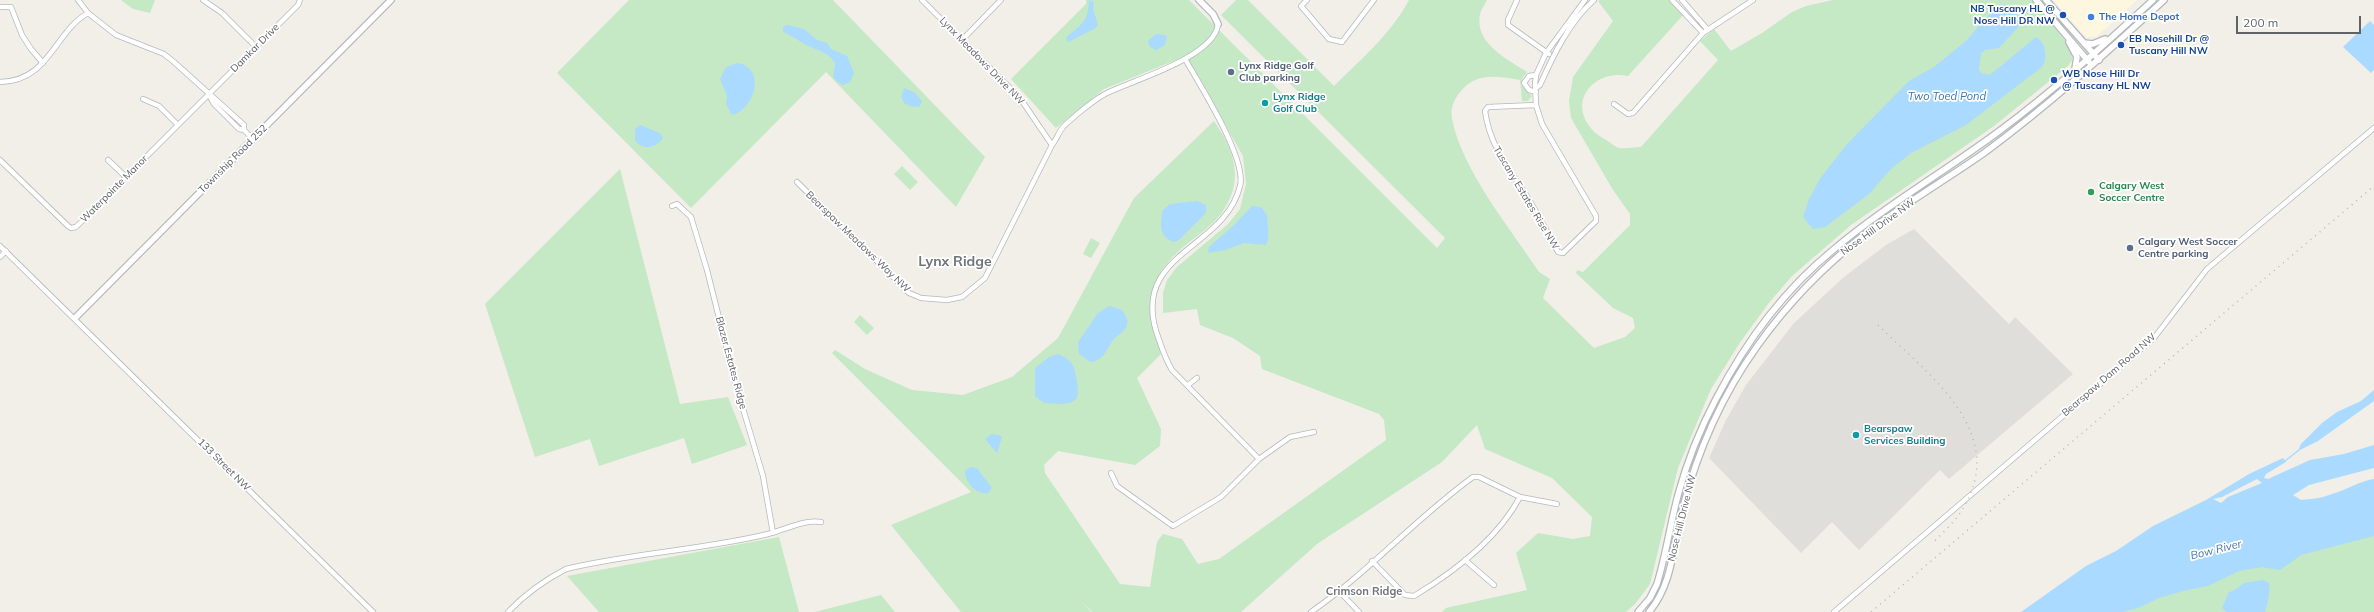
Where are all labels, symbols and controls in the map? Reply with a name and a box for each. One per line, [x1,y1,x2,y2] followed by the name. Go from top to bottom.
[1970,3,2055,26] place label: NB Tuscany HL @ Nose Hill DR NW
[2238,8,2363,34] scale bar
[2058,10,2068,20] marker: NB Tuscany HL @ Nose Hill DR NW
[2099,11,2179,23] place label: The Home Depot
[2086,12,2096,22] marker: The Home Depot
[937,15,1027,107] street label: Lynx Meadows Drive NW
[2243,15,2278,30] text: 200 m
[228,21,282,75] street label: Damkar Drive
[2129,33,2209,56] place label: EB Nosehill Dr @ Tuscany Hill NW
[2116,40,2126,50] marker: EB Nosehill Dr @ Tuscany Hill NW
[1239,60,1314,84] place label: Lynx Ridge Golf Club parking
[1226,67,1236,77] marker: Lynx Ridge Golf Club parking
[2062,68,2151,92] place label: WB Nose Hill Dr @ Tuscany HL NW
[2049,75,2059,85] marker: WB Nose Hill Dr @ Tuscany HL NW
[1908,90,1986,104] water label: Two Toed Pond
[1273,91,1325,114] place label: Lynx Ridge Golf Club
[1260,98,1270,108] marker: Lynx Ridge Golf Club
[196,122,270,196] street label: Township Road 252
[1490,144,1562,252] street label: Tuscany Estates Rise NW
[78,153,150,225] street label: Waterpointe Manor
[2099,180,2165,204] place label: Calgary West Soccer Centre
[2086,187,2096,197] marker: Calgary West Soccer Centre
[803,189,913,295] street label: Bearspaw Meadows Way NW
[1838,196,1918,258] street label: Nose Hill Drive NW
[2138,236,2238,260] place label: Calgary West Soccer Centre parking
[2125,243,2135,253] marker: Calgary West Soccer Centre parking
[918,254,992,270] district label: Lynx Ridge
[713,315,749,411] street label: Blazer Estates Ridge
[2060,331,2158,419] street label: Bearspaw Dam Road NW
[1864,423,1946,446] place label: Bearspaw Services Building
[1851,430,1861,440] marker: Bearspaw Services Building
[195,436,253,494] street label: 133 Street NW
[1665,473,1699,563] street label: Nose Hill Drive NW
[2189,537,2243,563] water label: Bow River
[1326,585,1402,599] district label: Crimson Ridge

